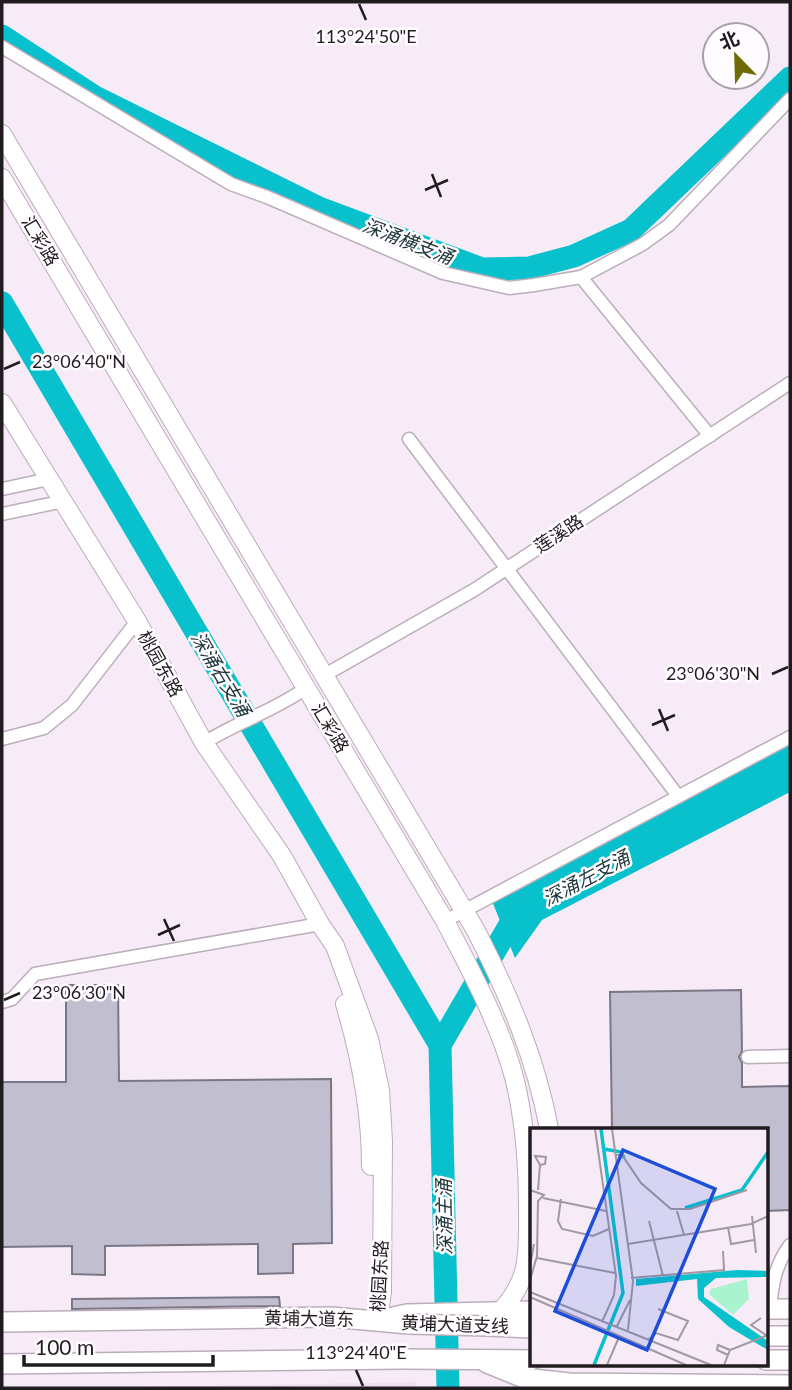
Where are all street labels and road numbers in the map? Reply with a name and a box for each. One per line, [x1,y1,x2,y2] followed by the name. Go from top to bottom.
[18,212,64,269] street label: 汇彩路
[530,509,587,557] street label: 莲溪路
[134,627,188,700] street label: 桃园东路
[308,699,354,756] street label: 汇彩路
[366,1239,392,1312] street label: 桃园东路
[264,1306,354,1330] street label: 黄埔大道东
[401,1311,509,1337] street label: 黄埔大道支线

